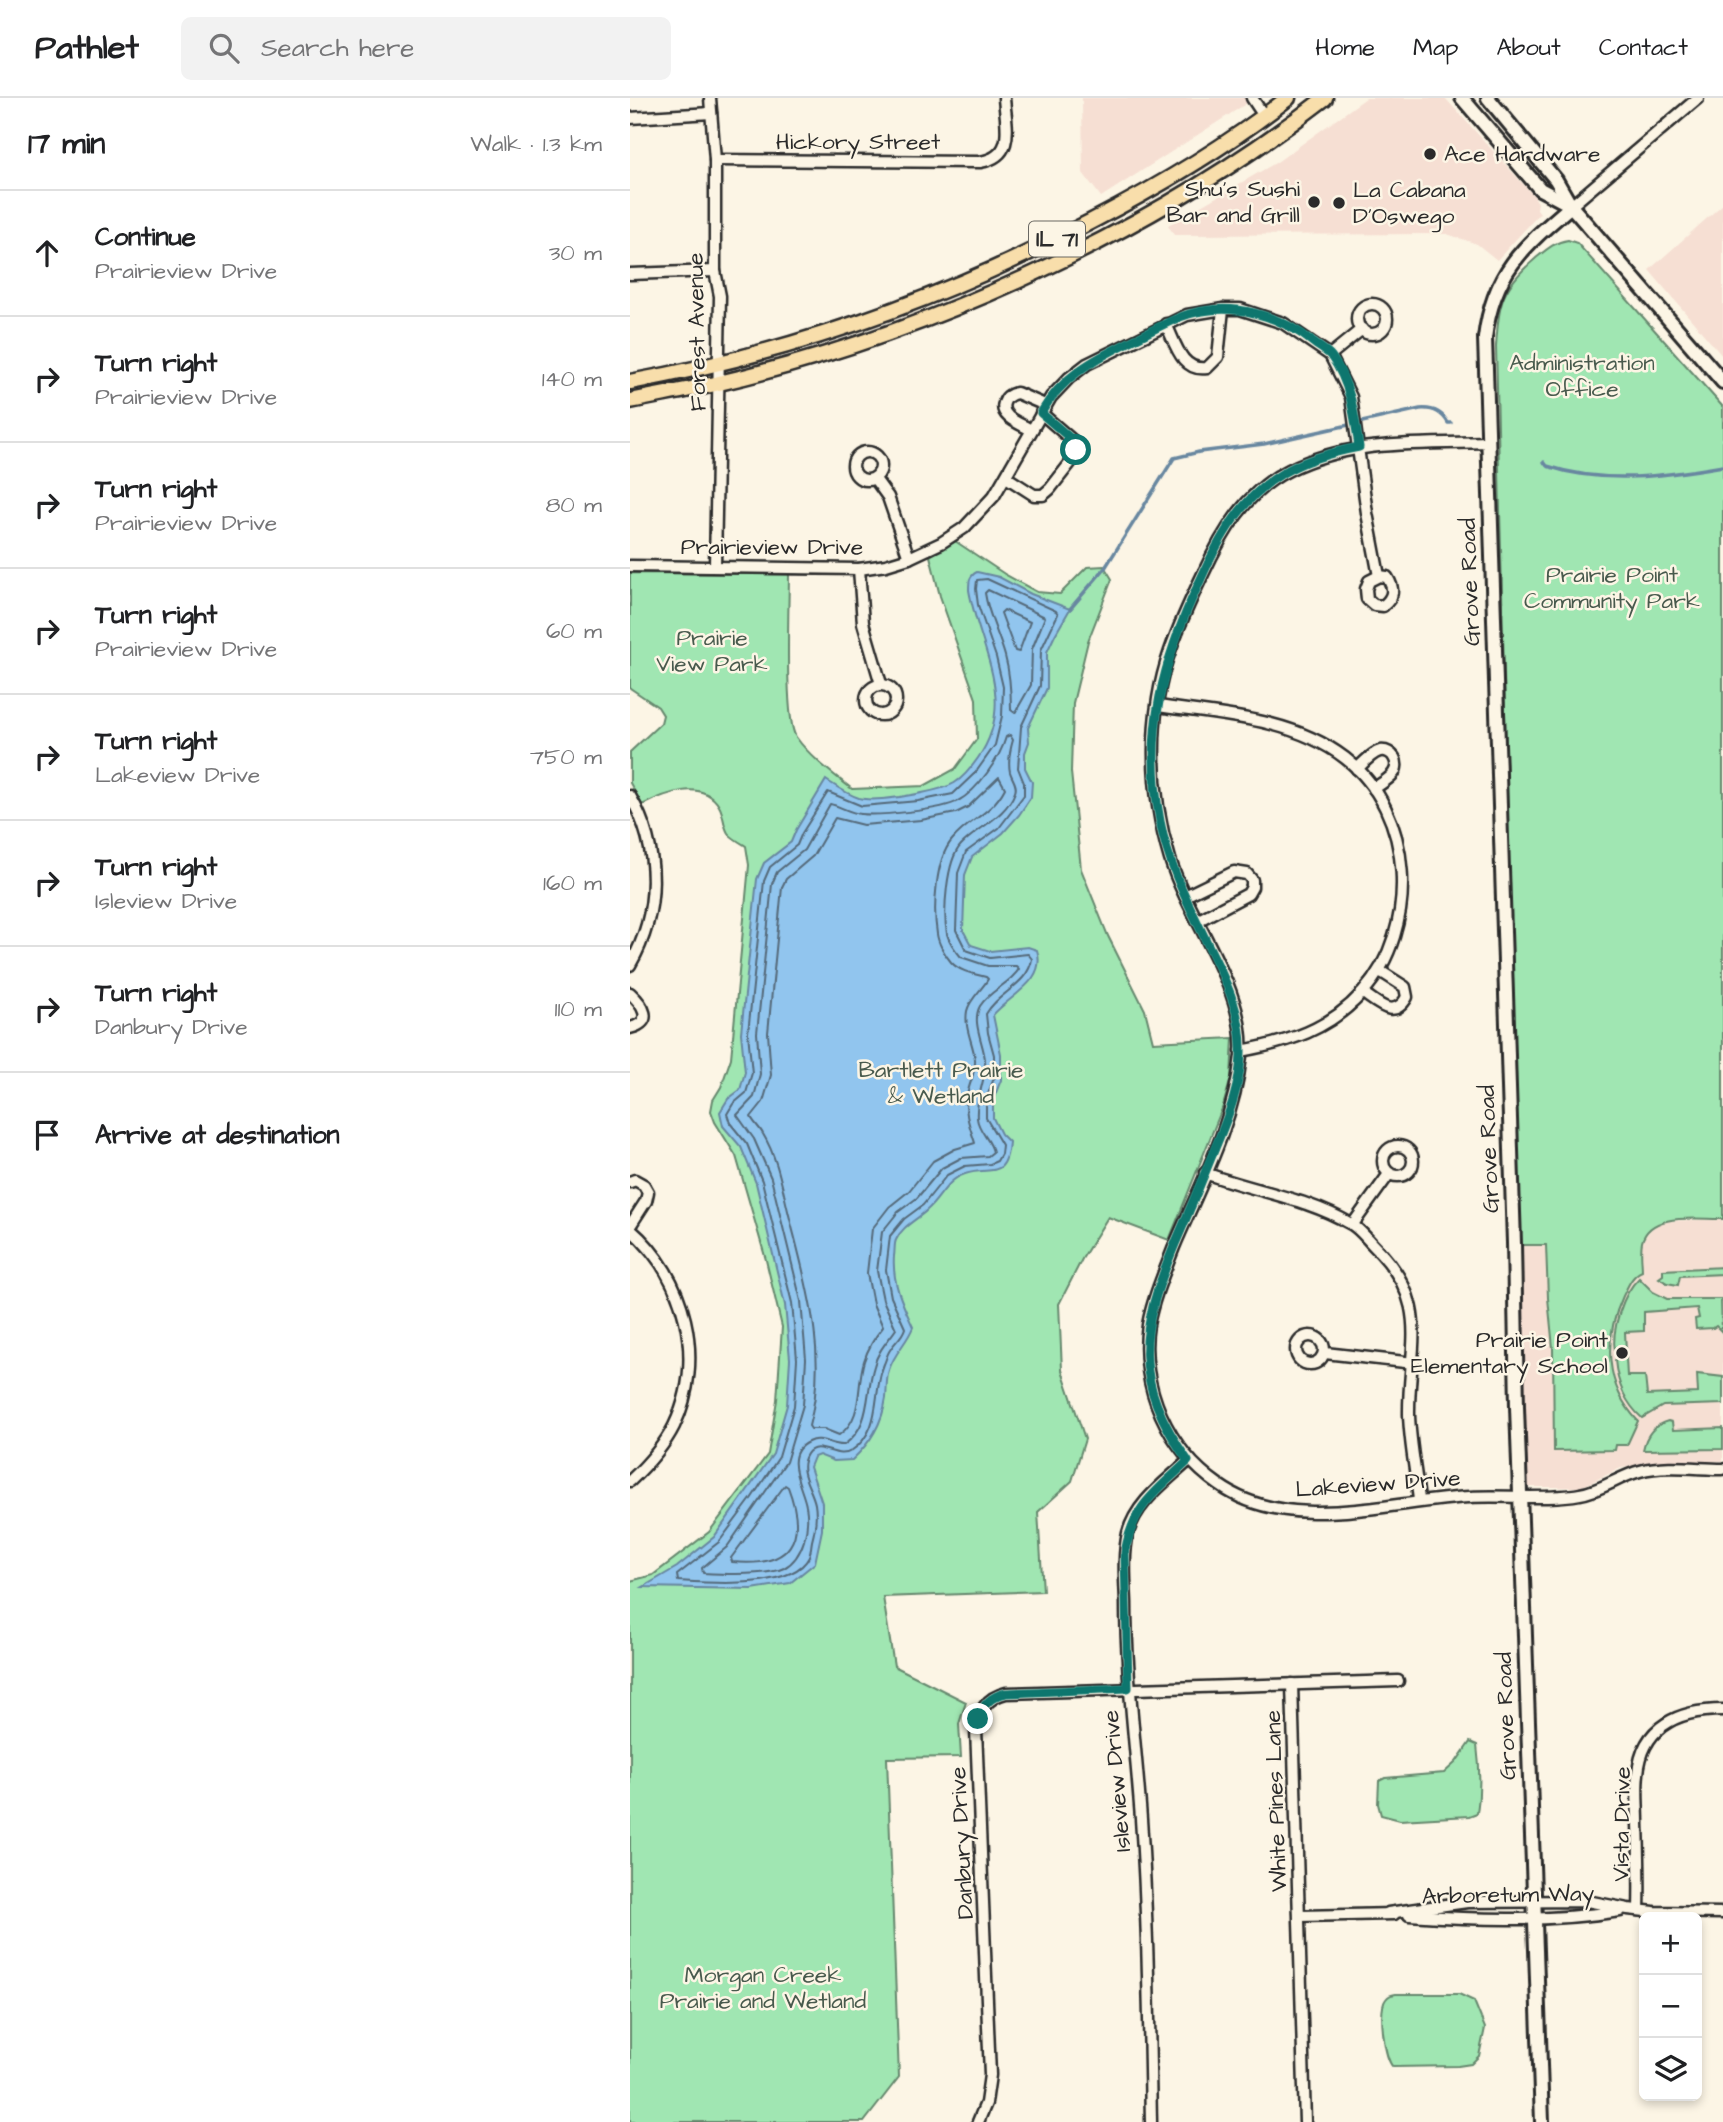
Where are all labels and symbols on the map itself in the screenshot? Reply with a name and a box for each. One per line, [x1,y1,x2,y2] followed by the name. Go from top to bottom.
[776,126,941,159] street label: Hickory Street
[1444,138,1601,170] place label: Ace Hardware
[1422,146,1438,162] marker: Ace Hardware
[1167,173,1301,231] place label: Shu's Sushi Bar and Grill
[1353,174,1466,233] place label: La Cabana D'Oswego
[1306,194,1322,210] marker: Shu's Sushi Bar and Grill
[1331,195,1347,211] marker: La Cabana D'Oswego
[1029,222,1085,256] road number: IL 71
[680,252,714,412] street label: Forest Avenue
[1509,347,1655,405] park label: Administration Office
[1060,434,1091,465] route start
[1452,517,1488,647] street label: Grove Road
[681,531,863,563] street label: Prairieview Drive
[1524,559,1700,618] park label: Prairie Point Community Park
[656,622,768,680] park label: Prairie View Park
[858,1054,1024,1112] park label: Bartlett Prairie & Wetland
[1471,1084,1507,1214] street label: Grove Road
[1411,1324,1609,1383] place label: Prairie Point Elementary School
[1614,1345,1630,1361] marker: Prairie Point Elementary School
[1294,1462,1462,1506] street label: Lakeview Drive
[1488,1651,1524,1781] street label: Grove Road
[962,1703,993,1734] route end
[1095,1709,1139,1853] street label: Isleview Drive
[1257,1710,1295,1892] street label: White Pines Lane
[942,1766,983,1920] street label: Danbury Drive
[1605,1766,1639,1882] street label: Vista Drive
[1421,1877,1595,1914] street label: Arboretum Way
[660,1959,866,2017] park label: Morgan Creek Prairie and Wetland

